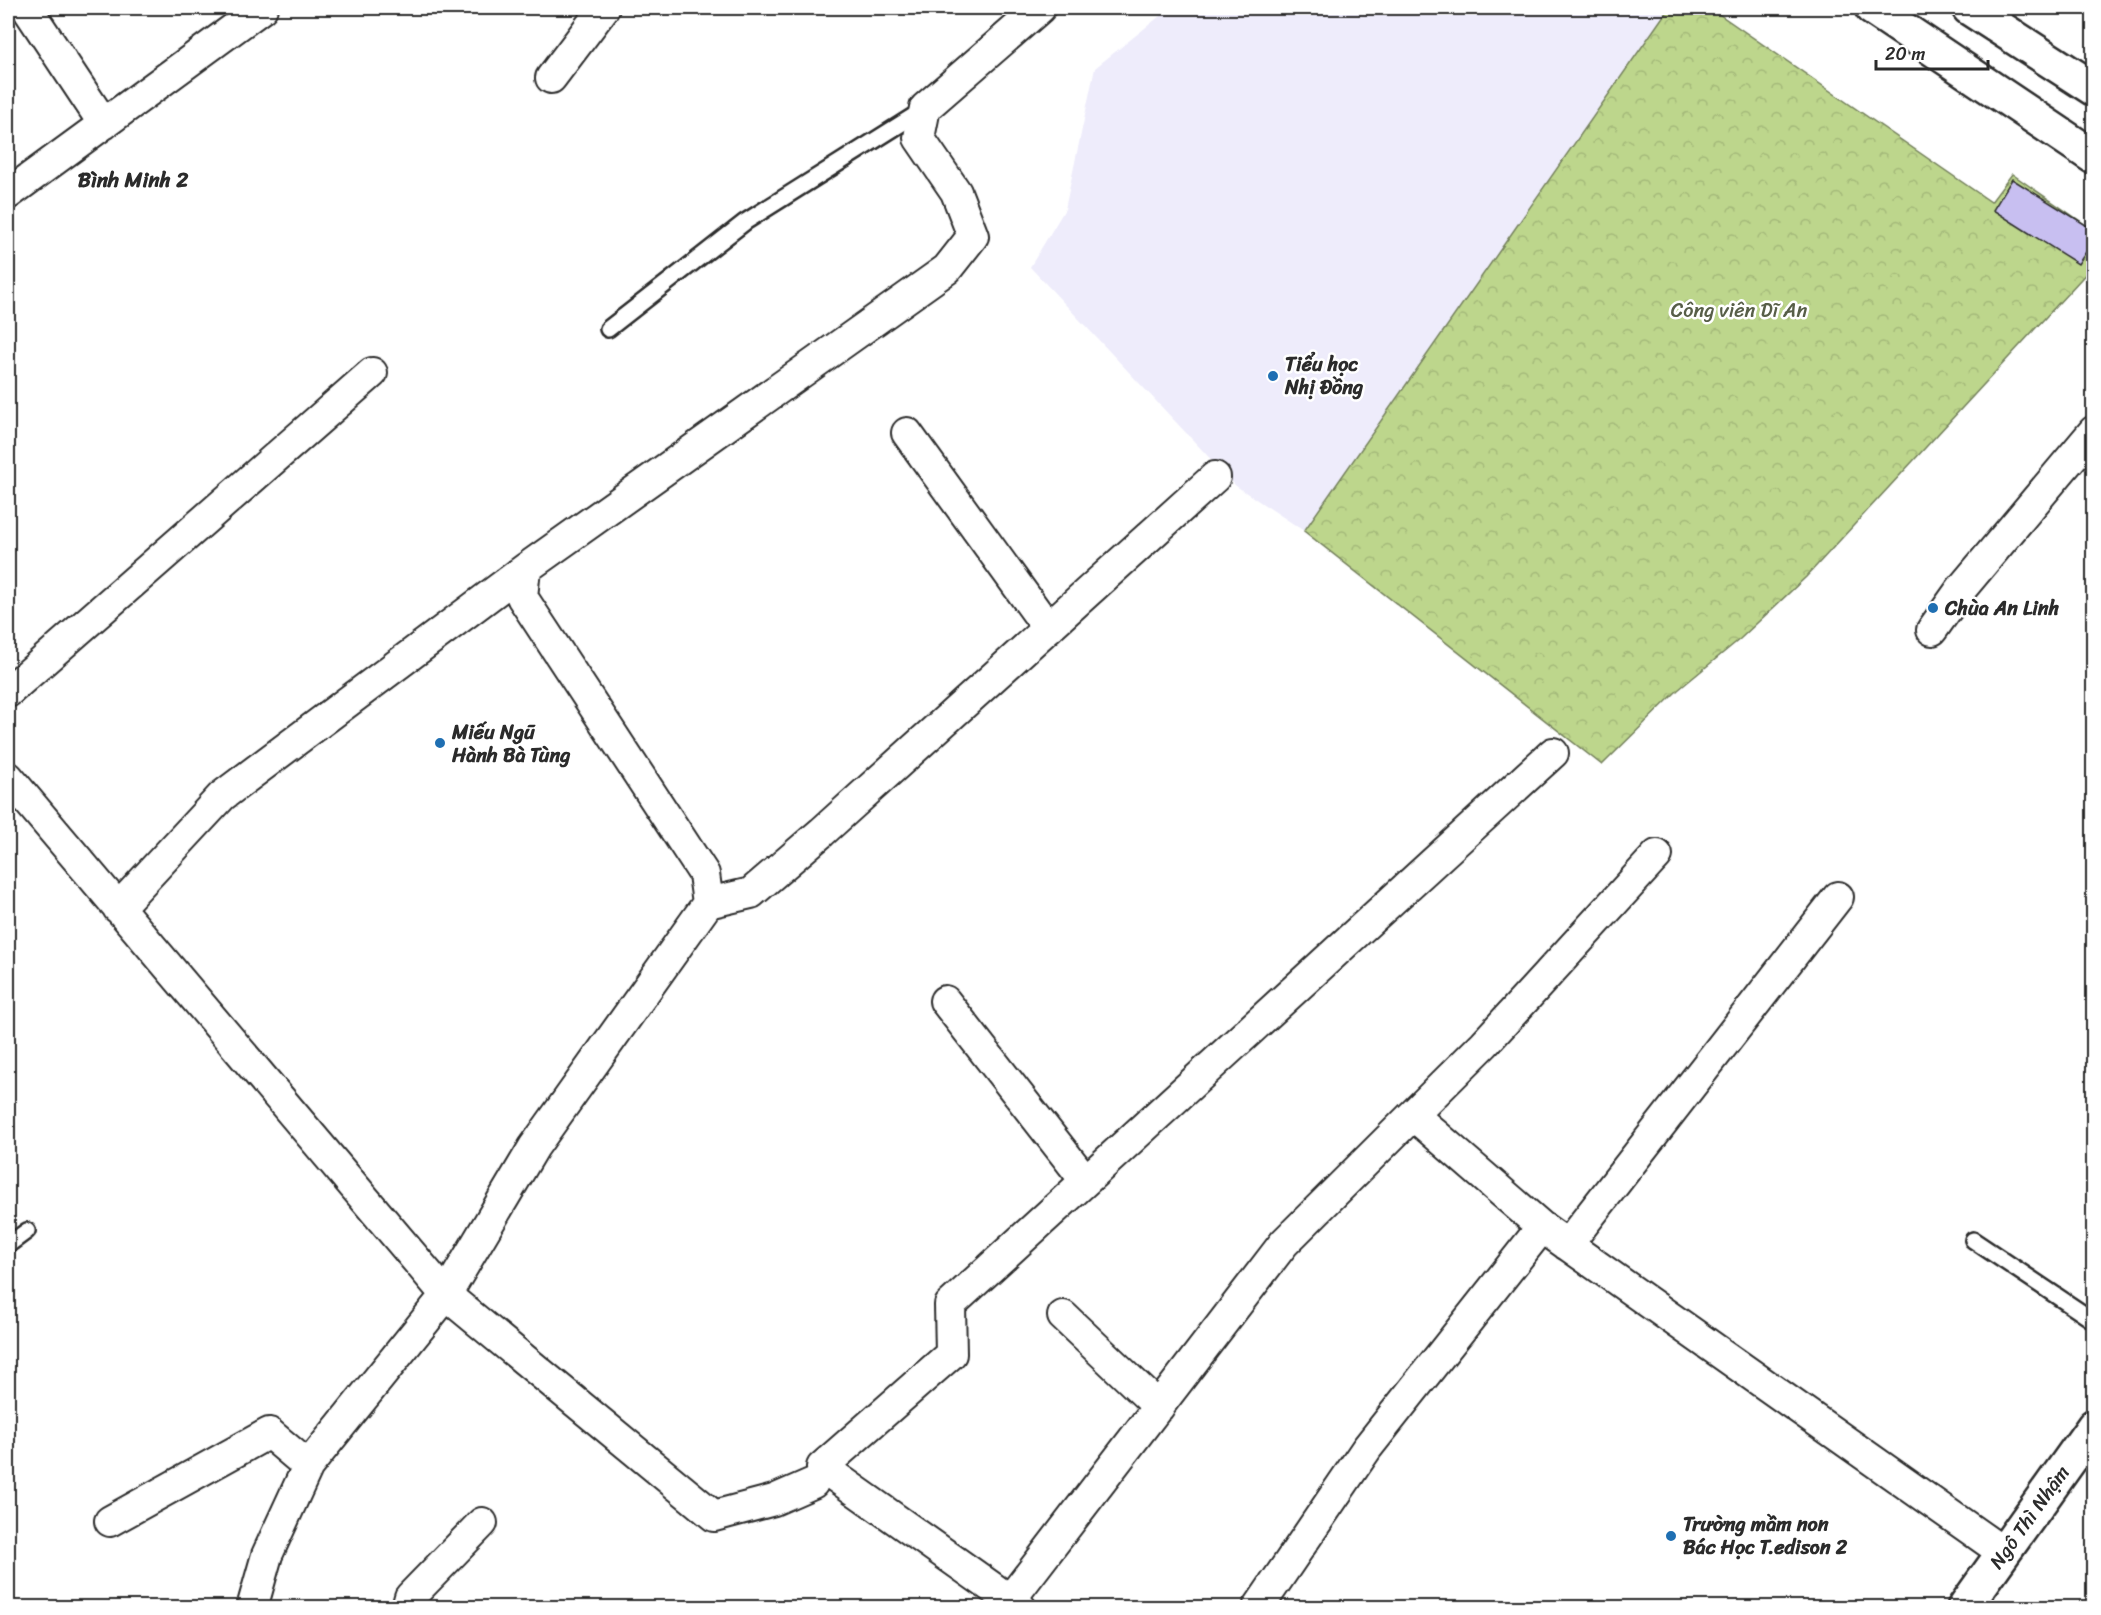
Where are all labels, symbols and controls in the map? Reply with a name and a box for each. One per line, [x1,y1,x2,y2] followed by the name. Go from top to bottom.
[1876,33,1988,71] scale bar
[1885,38,1925,70] text: 20 m
[78,161,188,199] district label: Bình Minh 2
[1671,293,1807,328] park label: Công viên Dĩ An
[1284,347,1363,405] place label: Tiểu học Nhị Đồng
[1266,369,1280,383] marker: Tiểu học Nhị Đồng
[1944,591,2060,626] place label: Chùa An Linh
[1926,601,1940,615] marker: Chùa An Linh
[451,715,570,773] place label: Miếu Ngũ Hành Bà Tùng
[433,736,447,750] marker: Miếu Ngũ Hành Bà Tùng
[1980,1458,2079,1577] street label: Ngô Thì Nhậm
[1683,1507,1848,1565] place label: Trường mầm non Bác Học T.edison 2
[1664,1529,1678,1543] marker: Trường mầm non Bác Học T.edison 2

